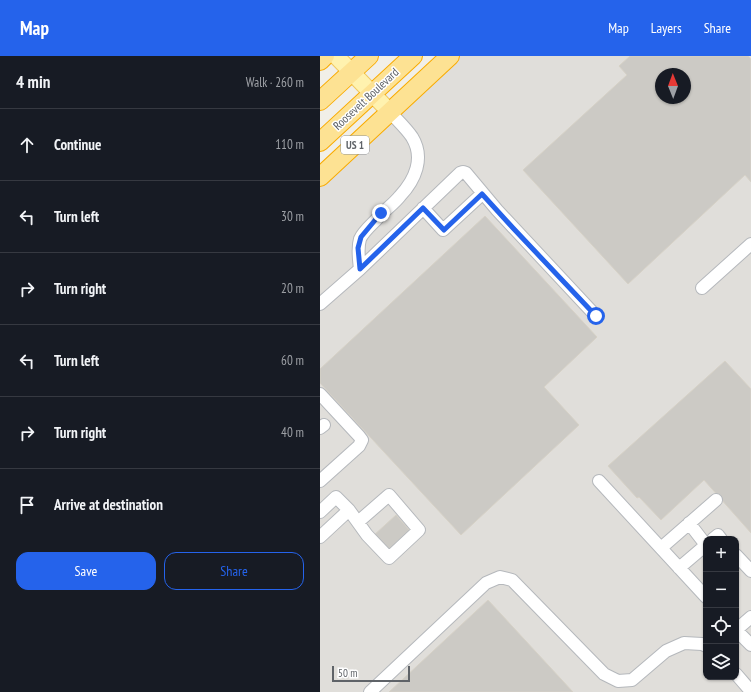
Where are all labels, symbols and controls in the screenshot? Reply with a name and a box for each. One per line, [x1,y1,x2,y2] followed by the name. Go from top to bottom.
[20,16,49,40] text: Map
[608,19,629,37] text: Map
[651,19,682,37] text: Layers
[704,19,731,37] text: Share
[330,64,402,133] street label: Roosevelt Boulevard
[655,68,691,104] north arrow
[16,71,50,93] text: 4 min
[246,74,304,91] text: Walk · 260 m
[16,134,38,156] icon: ahead
[54,135,101,154] text: Continue
[275,136,304,153] text: 110 m
[341,136,369,154] road number: US 1
[372,204,390,222] route end
[16,206,38,228] icon: left
[54,207,99,226] text: Turn left
[281,208,304,225] text: 30 m
[16,278,38,300] icon: right
[54,279,106,298] text: Turn right
[281,280,304,297] text: 20 m
[587,307,605,325] route start
[16,350,38,372] icon: left
[54,351,99,370] text: Turn left
[281,352,304,369] text: 60 m
[16,422,38,444] icon: right
[54,423,106,442] text: Turn right
[281,424,304,441] text: 40 m
[16,494,38,516] icon: arrive
[54,495,163,514] text: Arrive at destination
[703,536,739,680] map controls
[703,536,739,572] button: +
[16,552,156,590] button: Save
[164,552,304,590] button: Share
[703,572,739,608] button: −
[703,608,739,644] button: locate
[703,644,739,680] button: layers
[332,664,410,683] scale bar
[338,666,357,680] text: 50 m

